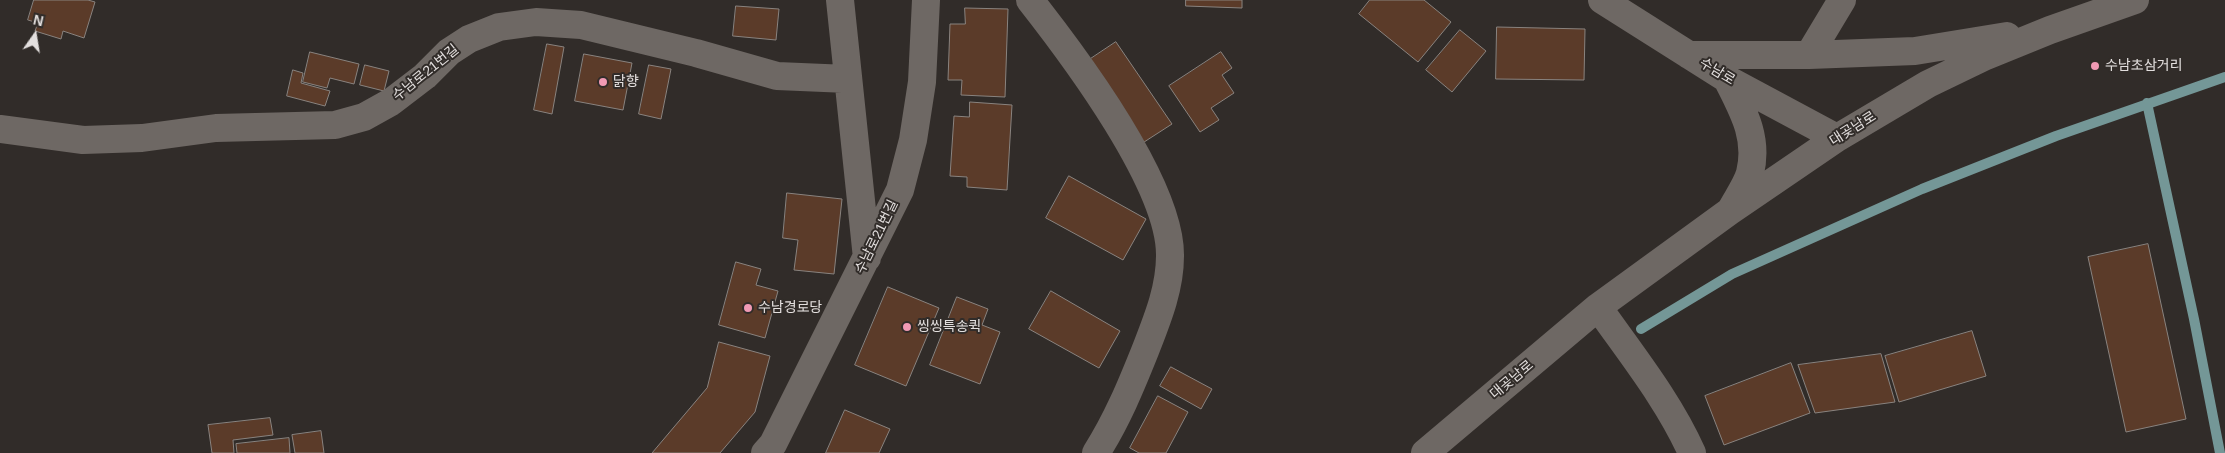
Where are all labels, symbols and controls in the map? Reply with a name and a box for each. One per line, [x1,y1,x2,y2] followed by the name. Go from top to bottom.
[10,10,60,60] north arrow
[32,11,45,29] text: N
[390,41,462,105] street label: 수남로21번길
[1696,55,1738,89] street label: 수남로
[2105,58,2182,74] place label: 수남초삼거리
[2089,60,2101,72] marker: 수남초삼거리
[613,74,639,90] place label: 닭향
[597,76,609,88] marker: 닭향
[1827,108,1879,150] street label: 대곶남로
[852,197,902,277] street label: 수남로21번길
[758,300,822,316] place label: 수남경로당
[742,302,754,314] marker: 수남경로당
[917,319,981,335] place label: 씽씽특송퀵
[901,321,913,333] marker: 씽씽특송퀵
[1487,357,1537,403] street label: 대곶남로

